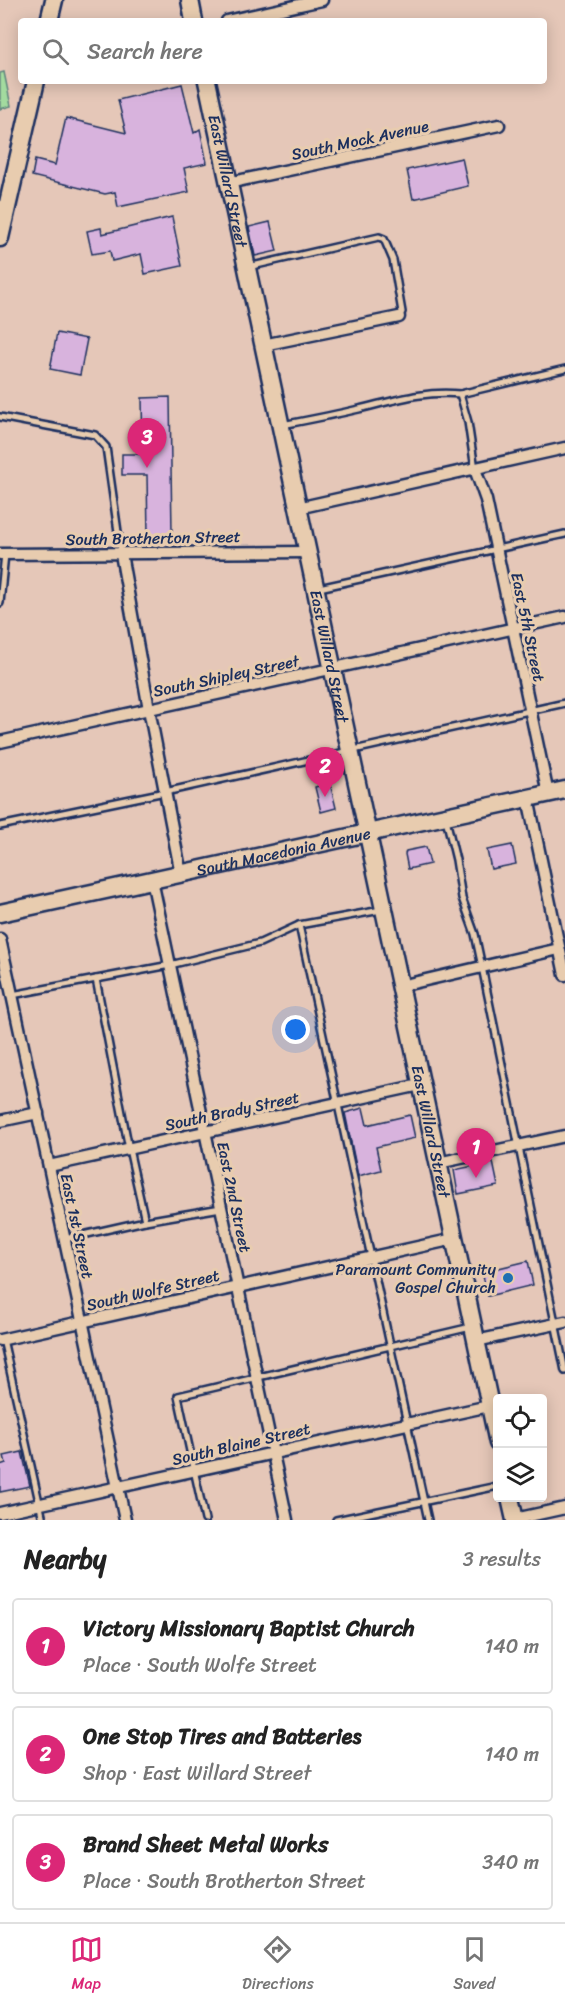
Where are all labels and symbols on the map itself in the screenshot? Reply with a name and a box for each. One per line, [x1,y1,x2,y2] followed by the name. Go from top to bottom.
[289,111,432,169] street label: South Mock Avenue
[200,112,257,250] street label: East Willard Street
[128,418,166,468] pin: 3
[65,522,241,554] street label: South Brotherton Street
[502,570,554,684] street label: East 5th Street
[302,587,358,726] street label: East Willard Street
[150,646,302,706] street label: South Shipley Street
[306,748,344,797] pin: 2
[193,818,373,884] street label: South Macedonia Avenue
[281,1015,310,1044] your location
[403,1062,460,1201] street label: East Willard Street
[162,1083,302,1139] street label: South Brady Street
[456,1128,496,1178] pin: 1
[208,1139,260,1255] street label: East 2nd Street
[52,1171,102,1281] street label: East 1st Street
[336,1255,497,1302] place label: Paramount Community Gospel Church
[84,1261,222,1319] street label: South Wolfe Street
[501,1271,515,1285] marker: Paramount Community Gospel Church
[169,1414,313,1474] street label: South Blaine Street

